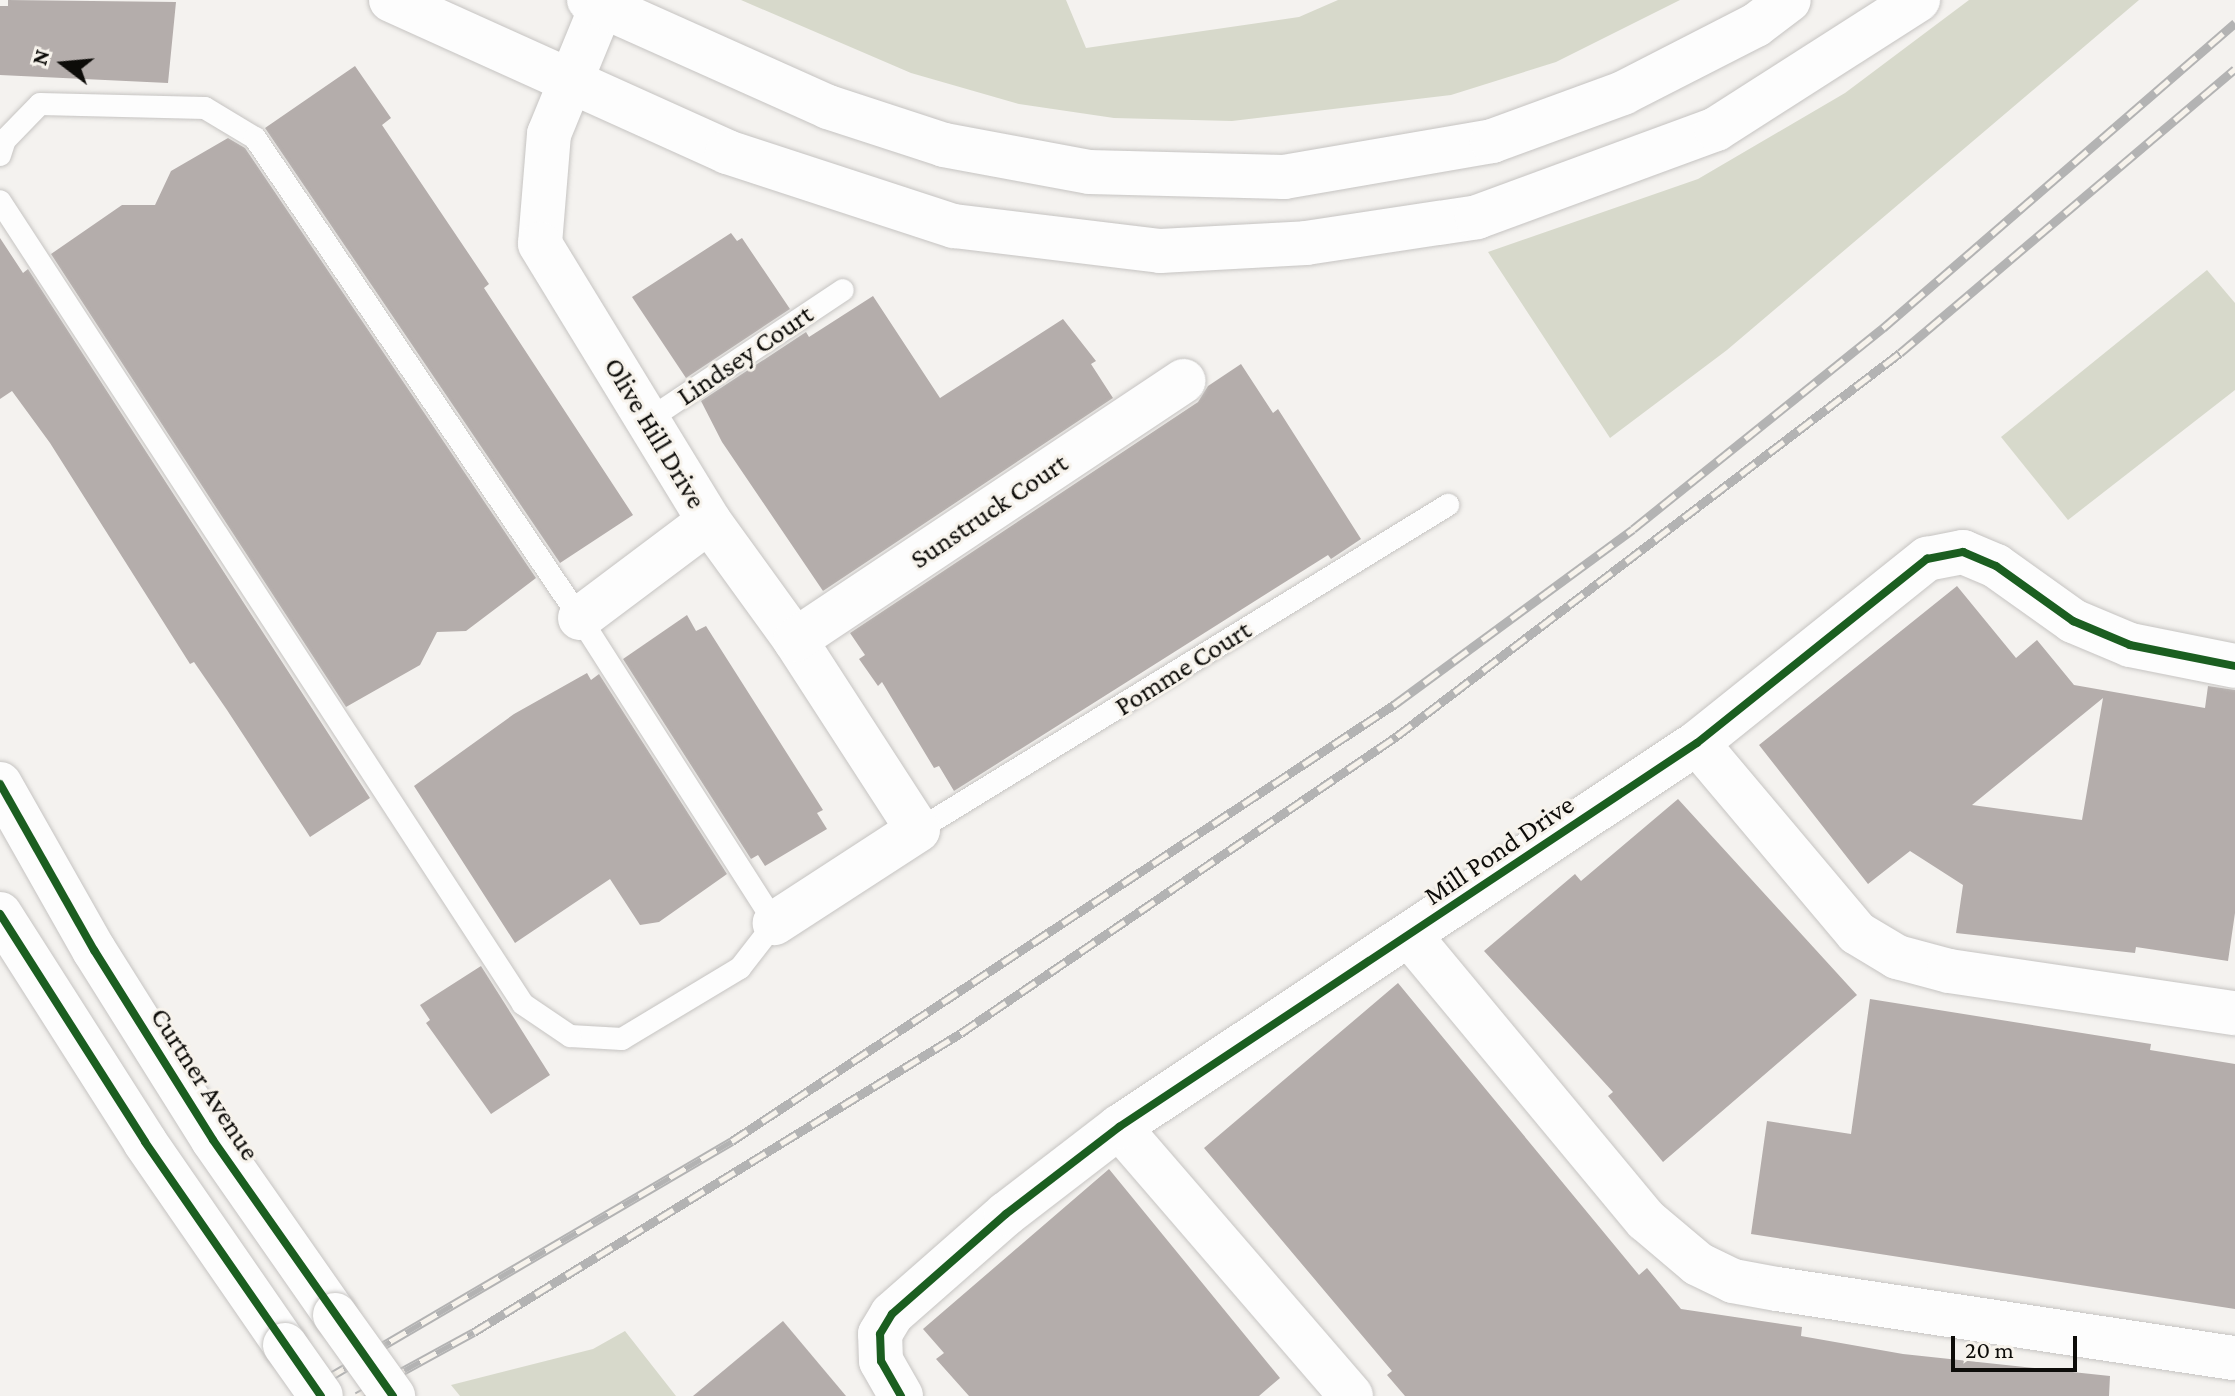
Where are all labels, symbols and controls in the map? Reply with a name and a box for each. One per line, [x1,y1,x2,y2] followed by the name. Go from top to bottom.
[24,24,104,104] north arrow
[26,47,55,68] text: N
[671,297,819,413] street label: Lindsey Court
[597,351,713,515] street label: Olive Hill Drive
[904,446,1074,576] street label: Sunstruck Court
[1109,613,1257,723] street label: Pomme Court
[1418,787,1580,913] street label: Mill Pond Drive
[143,1001,267,1167] street label: Curtner Avenue
[1955,1320,2081,1370] scale bar
[1965,1336,2014,1363] text: 20 m

